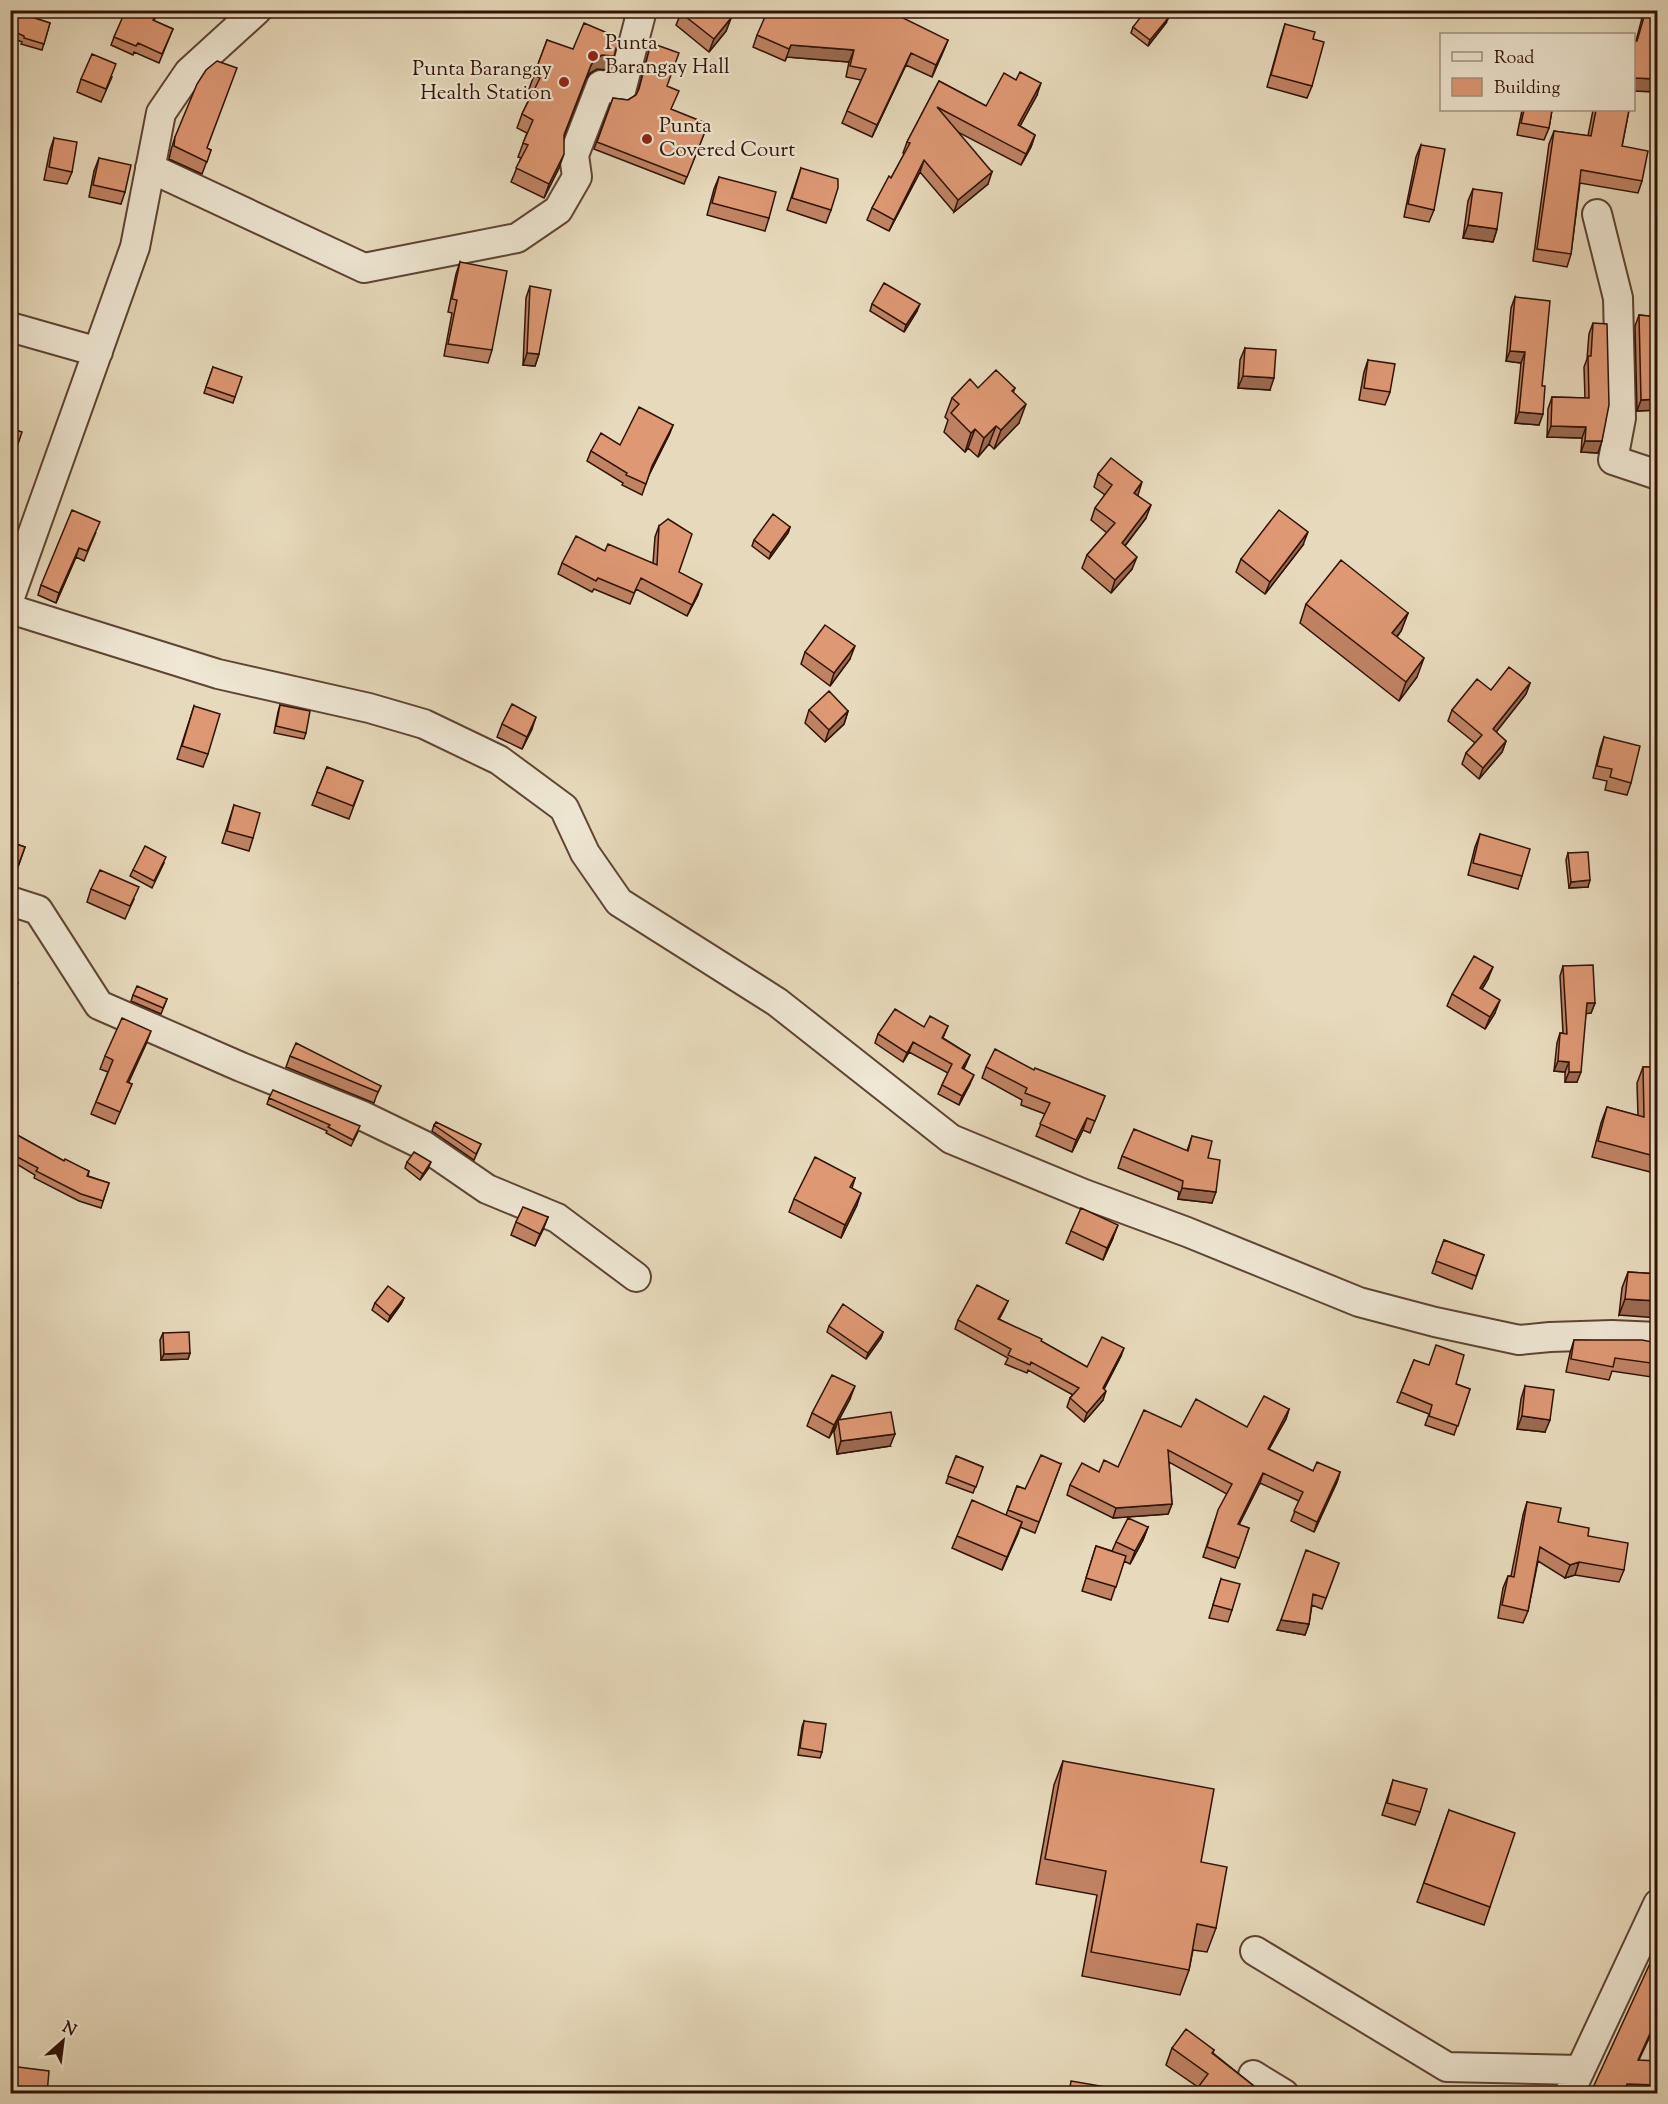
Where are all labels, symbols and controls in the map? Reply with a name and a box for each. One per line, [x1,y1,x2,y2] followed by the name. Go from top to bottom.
[605,29,730,83] place label: Punta Barangay Hall
[1440,33,1635,111] legend
[1494,46,1534,72] text: Road
[586,49,600,63] marker: Punta Barangay Hall
[412,55,553,109] place label: Punta Barangay Health Station
[557,75,571,89] marker: Punta Barangay Health Station
[1494,76,1560,102] text: Building
[659,112,795,166] place label: Punta Covered Court
[640,132,654,146] marker: Punta Covered Court
[33,2011,93,2071] north arrow
[58,2017,80,2043] text: N

